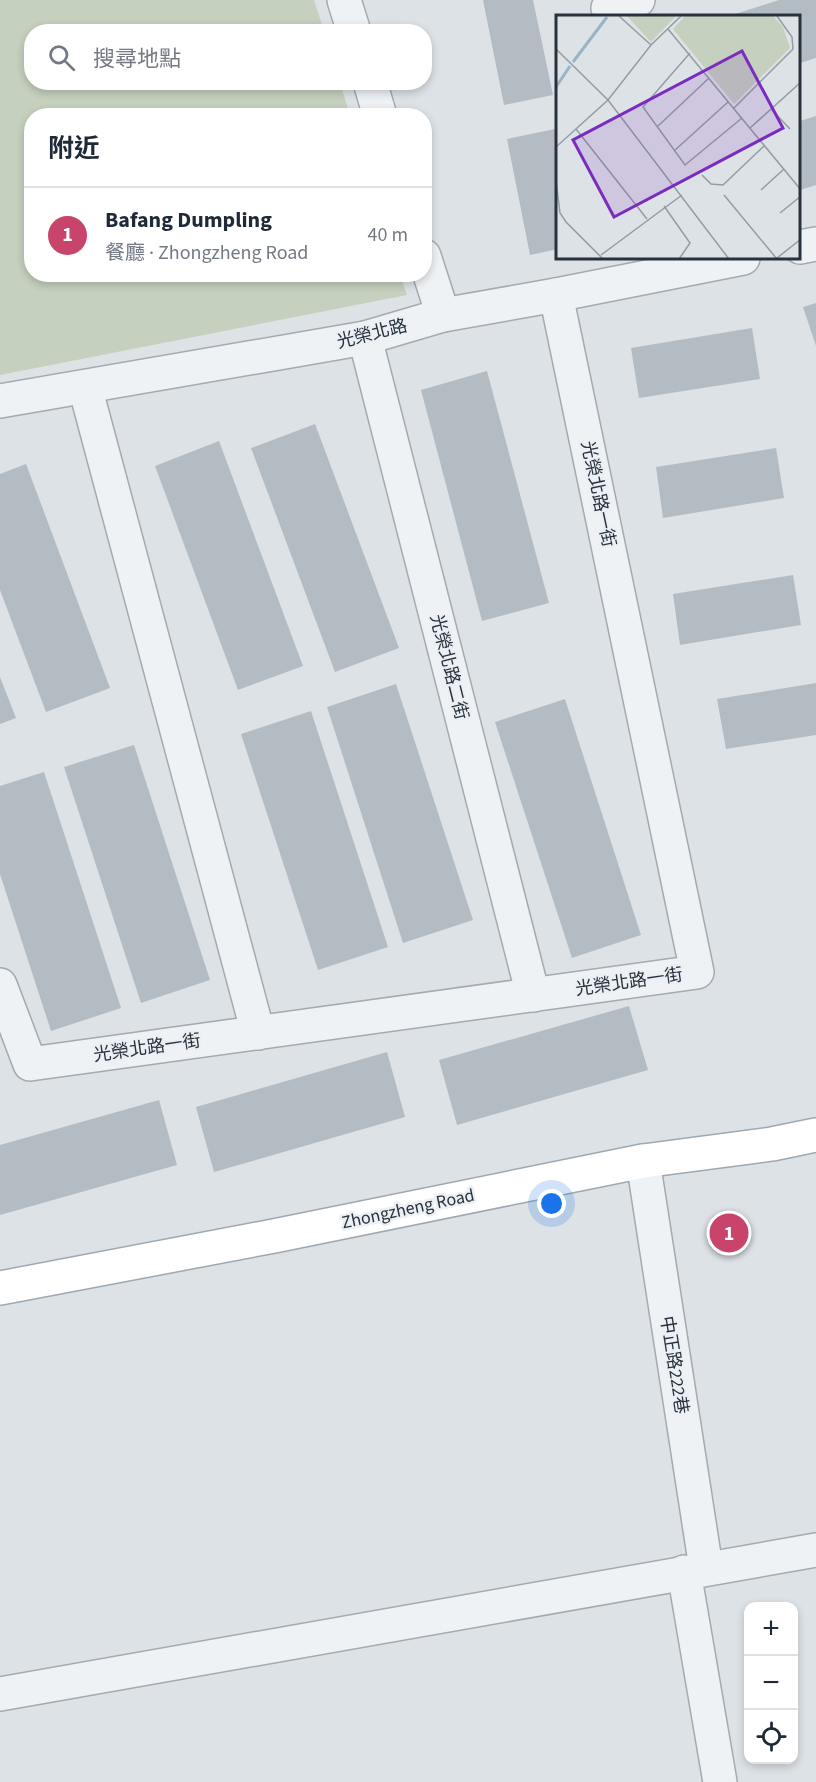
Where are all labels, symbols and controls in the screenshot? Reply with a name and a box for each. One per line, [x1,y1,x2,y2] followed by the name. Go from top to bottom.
[556,15,801,260] inset map
[24,24,432,90] search box
[45,41,78,74] icon: search
[93,43,181,75] text: 搜尋地點
[48,130,100,167] text: 附近
[105,204,272,236] text: Bafang Dumpling
[62,221,73,249] text: 1
[368,221,408,249] text: 40 m
[105,239,308,267] text: 餐廳 · Zhongzheng Road
[334,313,410,355] street label: 光榮北路
[575,439,621,549] street label: 光榮北路一街
[424,612,474,722] street label: 光榮北路二街
[574,962,684,1002] street label: 光榮北路一街
[92,1028,202,1068] street label: 光榮北路一街
[339,1183,477,1235] street label: Zhongzheng Road
[537,1189,566,1218] your location
[710,1210,748,1256] pin: 1
[654,1314,694,1416] street label: 中正路222巷
[744,1602,798,1764] map controls
[744,1602,798,1656] button: +
[744,1656,798,1710] button: −
[744,1710,798,1764] button: locate

